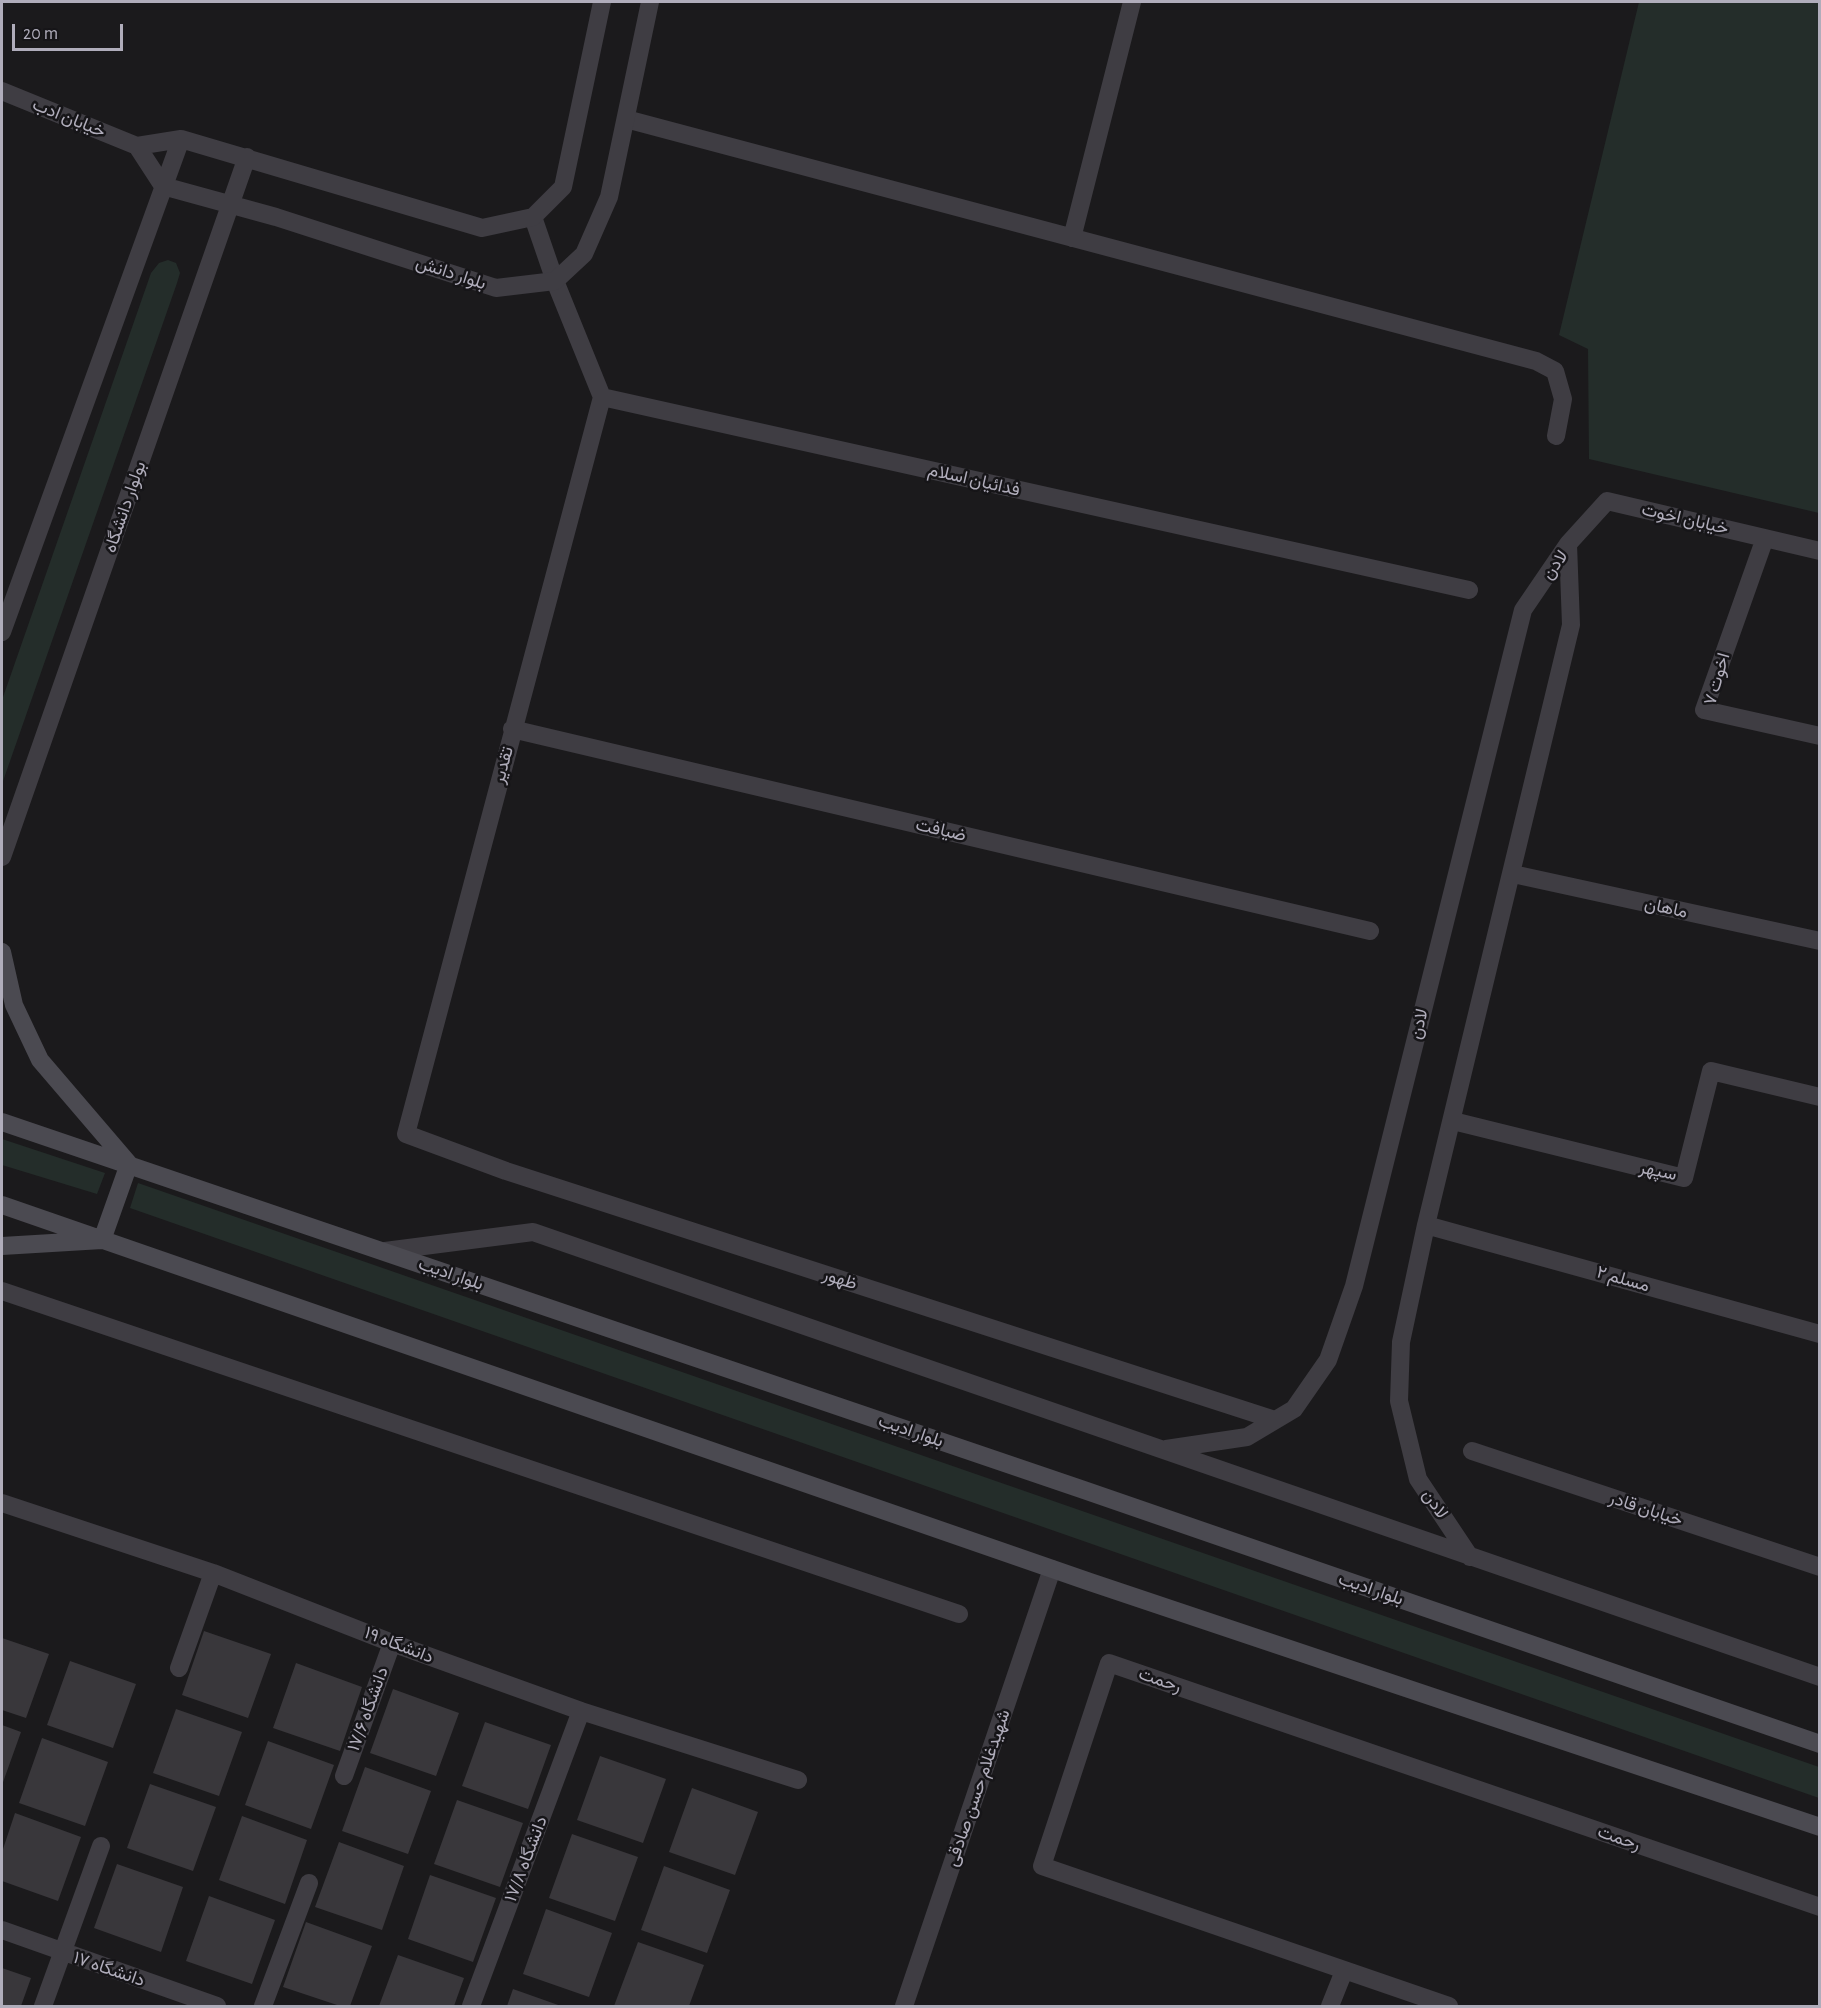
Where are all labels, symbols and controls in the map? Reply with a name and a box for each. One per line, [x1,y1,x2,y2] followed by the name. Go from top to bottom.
[15,12,126,50] scale bar
[23,25,58,43] text: 20 m
[29,94,109,142] street label: خیابان ادب
[413,252,489,294] street label: بلوار دانش
[99,458,151,556] street label: بولوار دانشگاه
[926,459,1022,501] street label: فدائیان اسلام
[1639,499,1731,539] street label: خیابان اخوت
[1537,546,1573,584] street label: لادن
[1699,650,1735,708] street label: اخوت ۷
[488,744,518,786] street label: تقدیر
[914,814,968,846] street label: ضیافت
[1642,893,1690,923] street label: ماهان
[1405,1006,1433,1042] street label: لادن
[1637,1157,1679,1185] street label: سپهر
[416,1253,486,1295] street label: بلوار ادیب
[1594,1261,1652,1297] street label: مسلم ۲
[820,1263,860,1295] street label: ظهور
[876,1410,946,1452] street label: بلوار ادیب
[1417,1485,1453,1523] street label: لادن
[1606,1487,1686,1531] street label: خیابان قادر
[1336,1568,1406,1610] street label: بلوار ادیب
[361,1622,437,1668] street label: دانشگاه ۱۹
[1136,1663,1184,1697] street label: رحمت
[343,1664,393,1754] street label: دانشگاه ۱۷/۶
[941,1707,1015,1869] street label: شهیدغلام حسن صادقی
[500,1813,552,1905] street label: دانشگاه ۱۷/۸
[1595,1821,1643,1855] street label: رحمت
[70,1947,148,1991] street label: دانشگاه ۱۷

